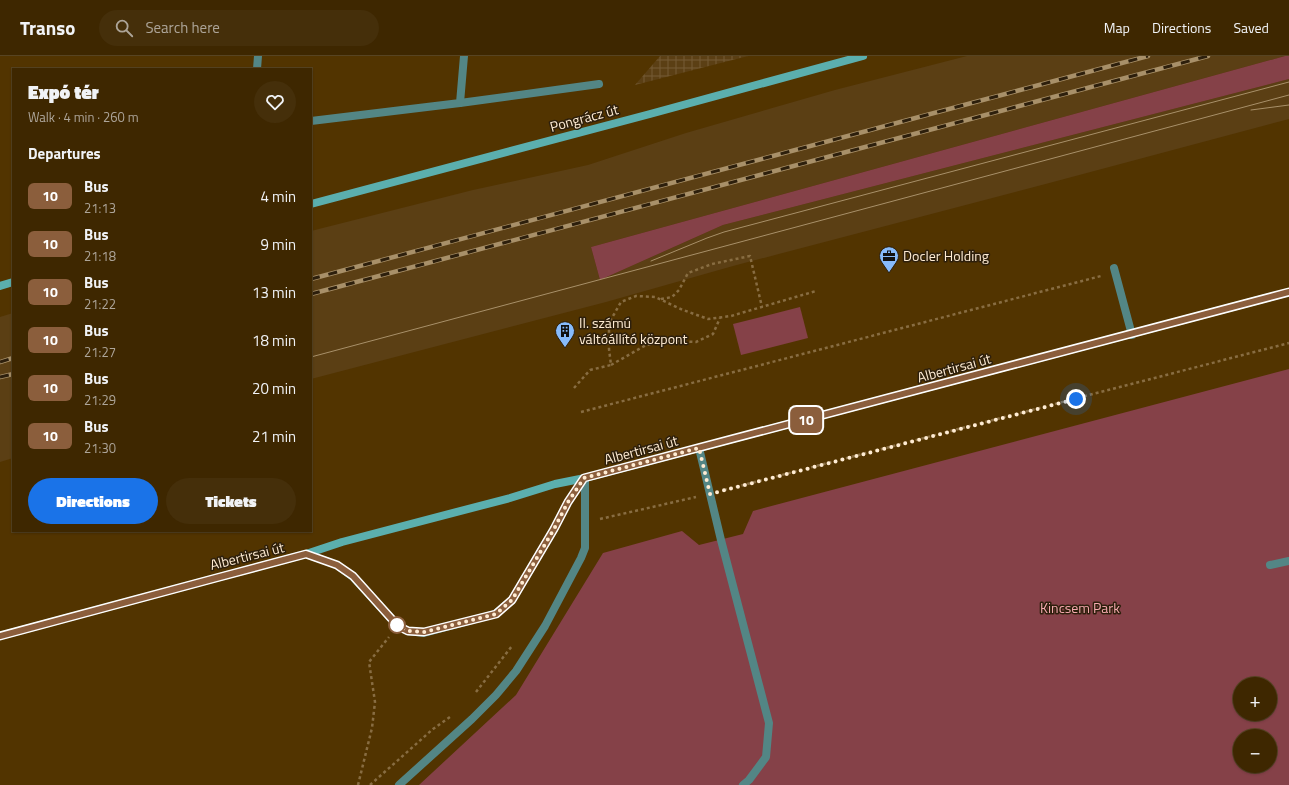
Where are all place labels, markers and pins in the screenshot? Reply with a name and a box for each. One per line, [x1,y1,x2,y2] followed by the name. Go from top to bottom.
[878,245,900,273] office icon: Docler Holding
[903,245,989,266] place label: Docler Holding
[579,312,688,349] place label: II. számú váltóállító központ
[554,320,576,348] building icon: II. számú váltóállító központ
[388,616,406,634] unlabelled marker

